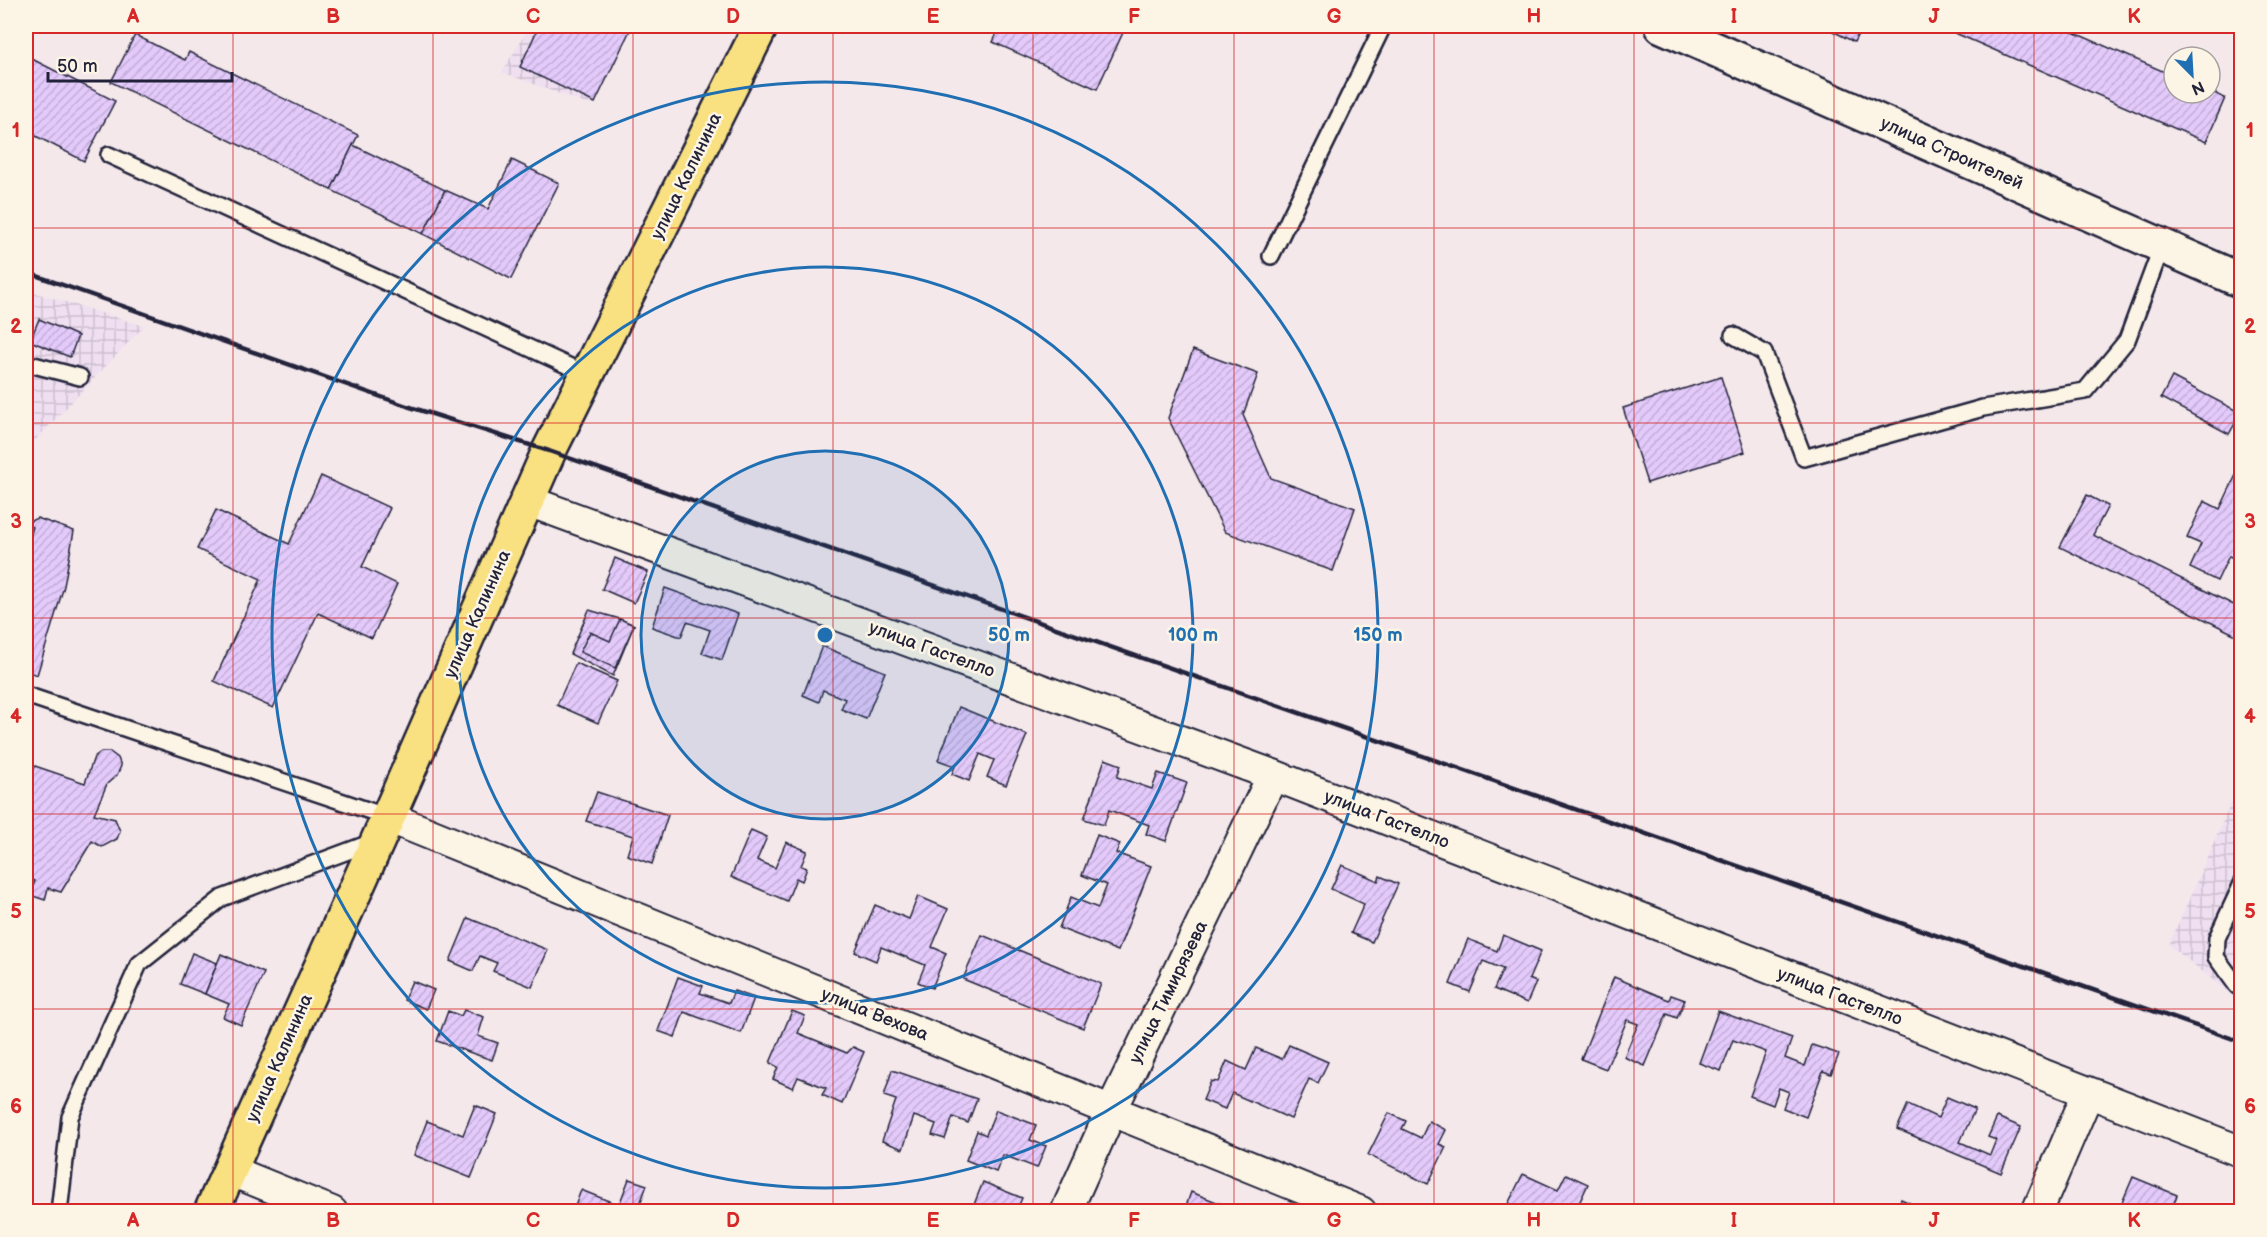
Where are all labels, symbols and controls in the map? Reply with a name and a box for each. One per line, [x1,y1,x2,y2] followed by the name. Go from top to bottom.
[126,5,140,29] text: A
[326,5,340,29] text: B
[526,5,540,29] text: C
[726,5,740,29] text: D
[927,5,940,29] text: E
[1128,5,1140,29] text: F
[1327,5,1342,29] text: G
[1527,5,1541,29] text: H
[1731,5,1737,29] text: I
[1929,5,1941,29] text: J
[2127,5,2141,29] text: K
[48,45,232,83] scale bar
[2162,45,2222,105] north arrow
[57,56,98,77] text: 50 m
[2188,76,2207,98] text: N
[647,109,726,243] street label: улица Калинина
[1877,113,2026,194] street label: улица Строителей
[12,119,20,143] text: 1
[2246,119,2254,143] text: 1
[10,315,22,339] text: 2
[2244,315,2256,339] text: 2
[10,510,22,534] text: 3
[2244,510,2256,534] text: 3
[440,546,515,682] street label: улица Калинина
[866,617,998,682] street label: улица Гастелло
[815,625,835,645] centre of rings
[988,625,1030,646] text: 50 m
[1168,625,1218,646] text: 100 m
[1353,625,1403,646] text: 150 m
[10,705,22,729] text: 4
[2244,705,2256,729] text: 4
[1321,786,1452,853] street label: улица Гастелло
[10,900,22,924] text: 5
[2244,900,2256,924] text: 5
[1125,917,1212,1067] street label: улица Тимирязева
[1774,963,1905,1030] street label: улица Гастелло
[818,983,932,1046] street label: улица Вехова
[242,990,317,1126] street label: улица Калинина
[10,1095,22,1119] text: 6
[2244,1095,2256,1119] text: 6
[126,1209,140,1233] text: A
[326,1209,340,1233] text: B
[526,1209,540,1233] text: C
[726,1209,740,1233] text: D
[927,1209,940,1233] text: E
[1128,1209,1140,1233] text: F
[1327,1209,1342,1233] text: G
[1527,1209,1541,1233] text: H
[1731,1209,1737,1233] text: I
[1929,1209,1941,1233] text: J
[2127,1209,2141,1233] text: K

